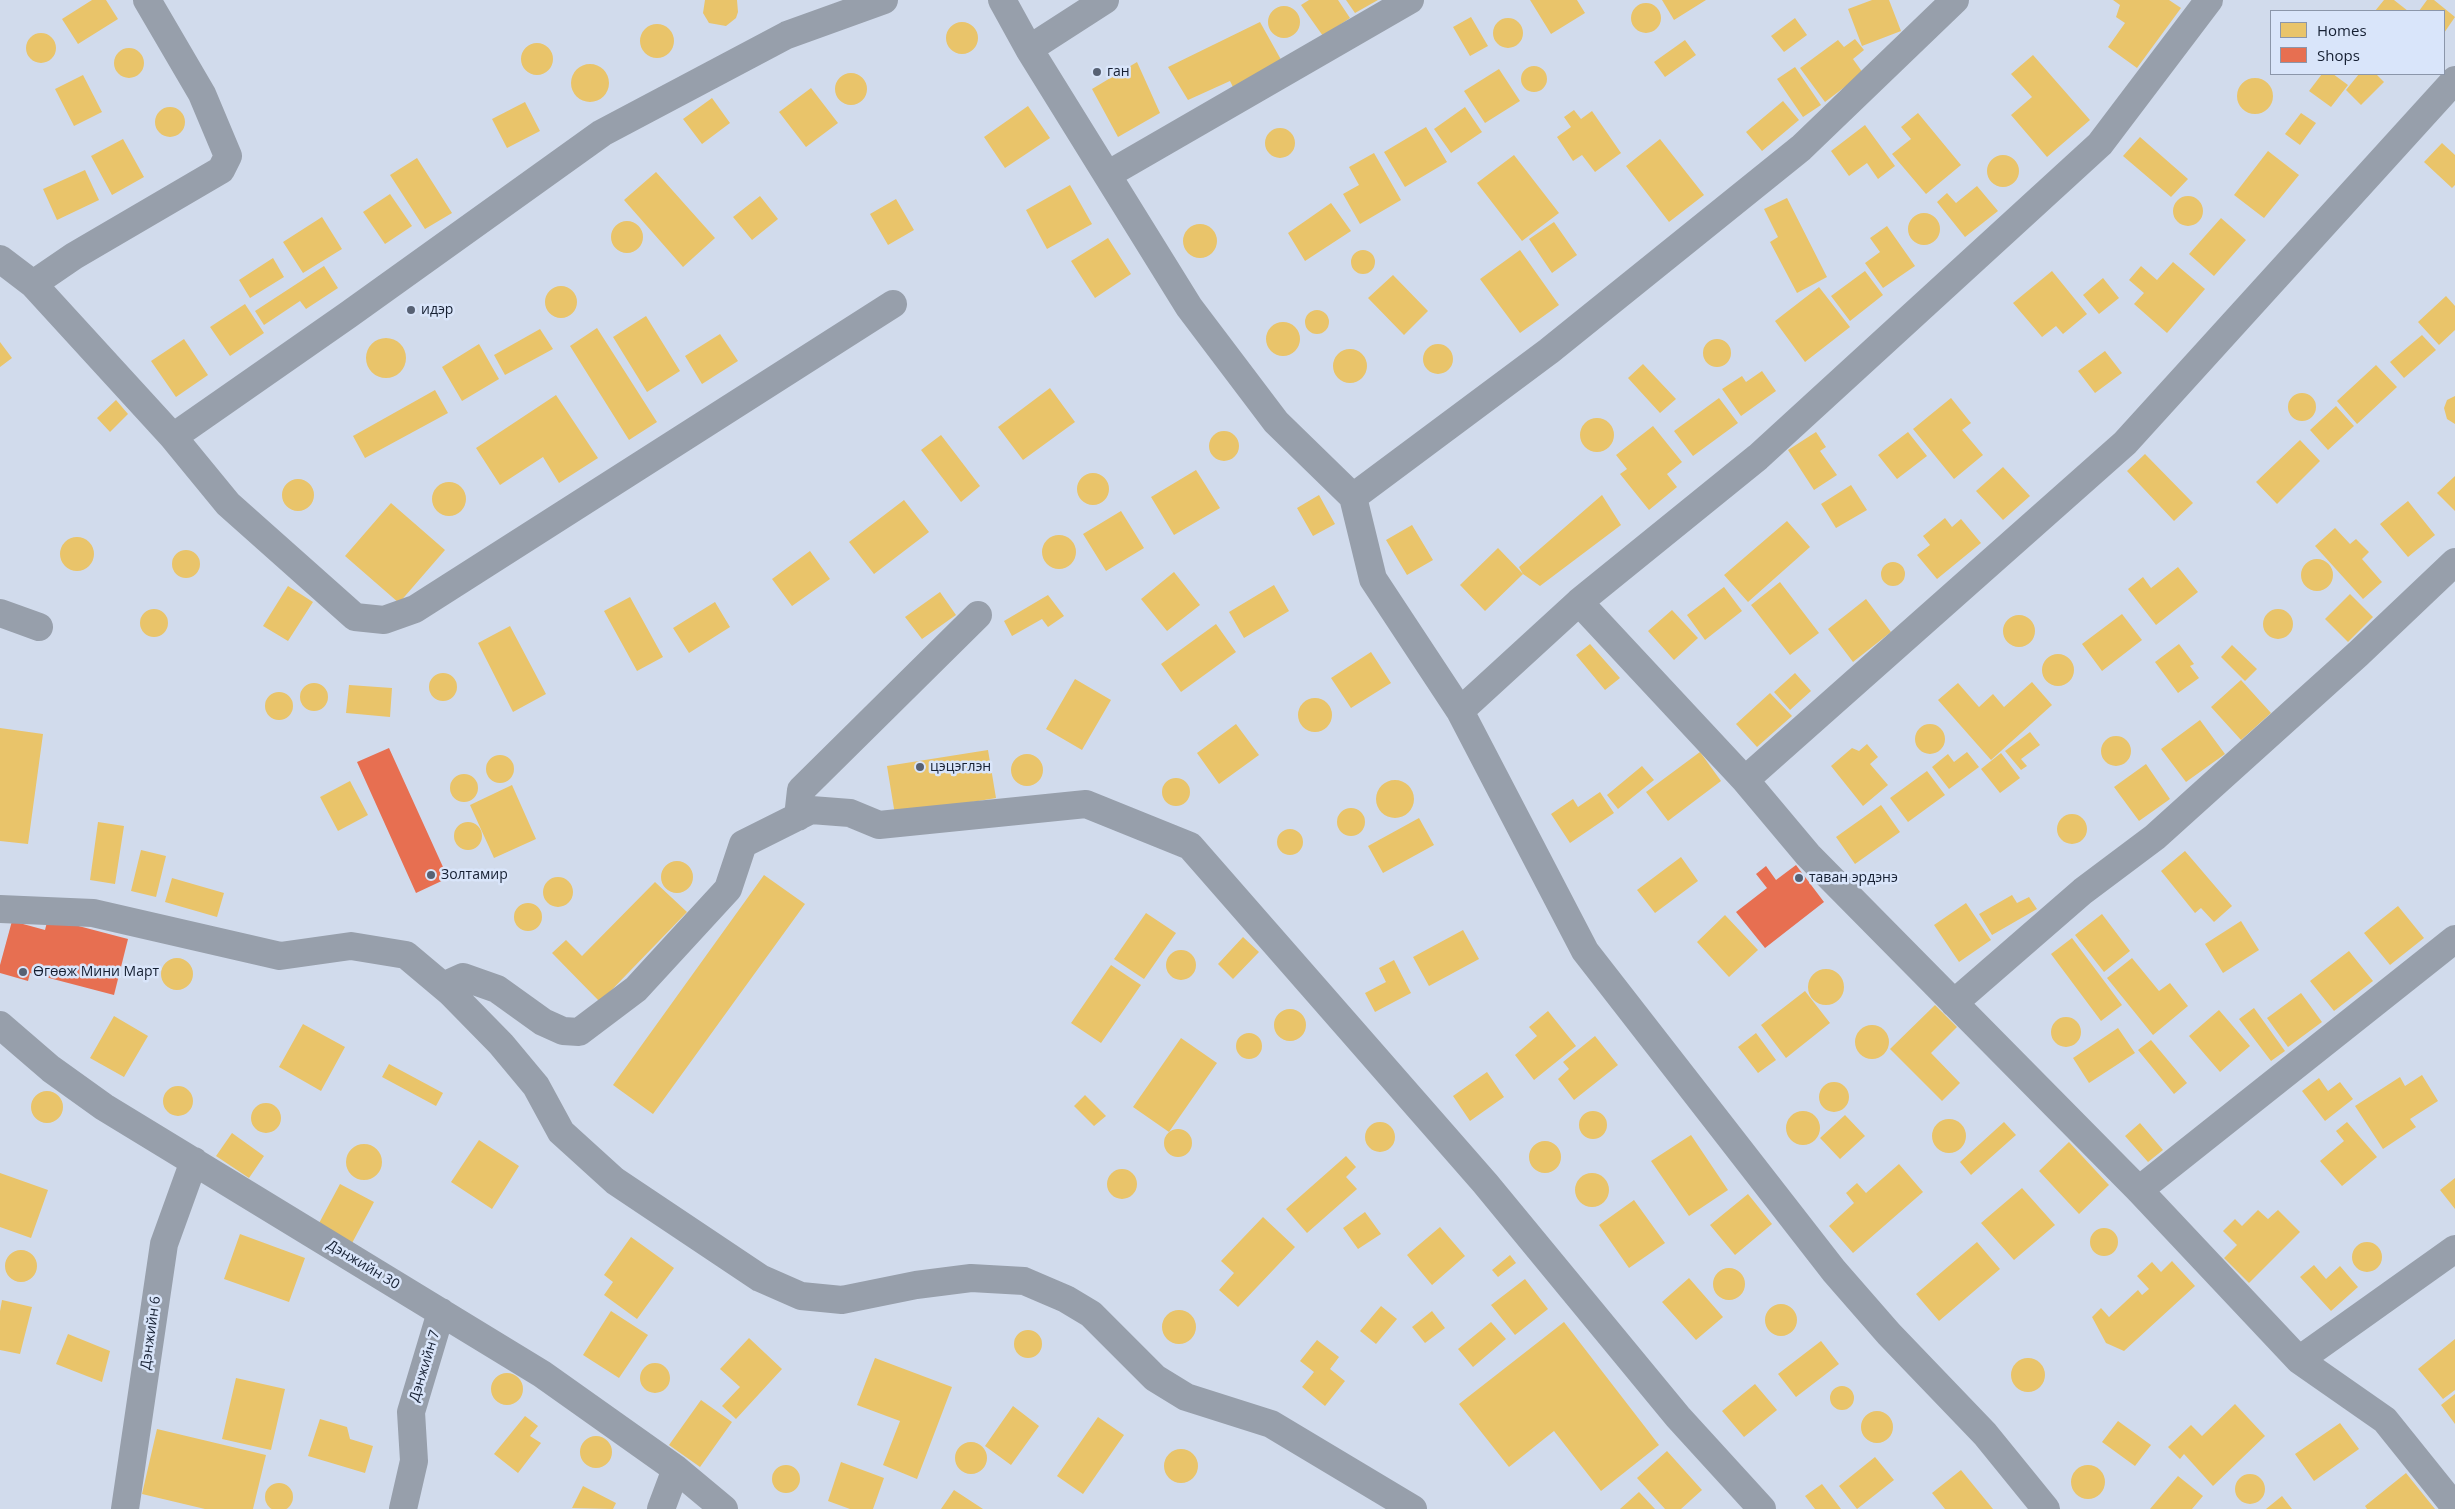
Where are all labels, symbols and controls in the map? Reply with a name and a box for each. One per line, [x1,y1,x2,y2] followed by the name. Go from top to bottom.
[2270,10,2445,75] legend
[2317,20,2367,40] text: Homes
[2317,45,2360,65] text: Shops
[1107,64,1130,80] place label: ган
[1091,66,1103,78] marker: ган
[421,302,453,318] place label: идэр
[405,304,417,316] marker: идэр
[930,759,991,775] place label: цэцэглэн
[914,761,926,773] marker: цэцэглэн
[441,867,508,883] place label: Золтамир
[425,869,437,881] marker: Золтамир
[1809,870,1898,886] place label: таван эрдэнэ
[1793,872,1805,884] marker: таван эрдэнэ
[33,964,159,980] place label: Өгөөж Мини Март
[17,966,29,978] marker: Өгөөж Мини Март
[324,1237,402,1293] street label: Дэнжийн 30
[138,1295,164,1371] street label: Дэнжийн 6
[406,1328,444,1404] street label: Дэнжийн 7

